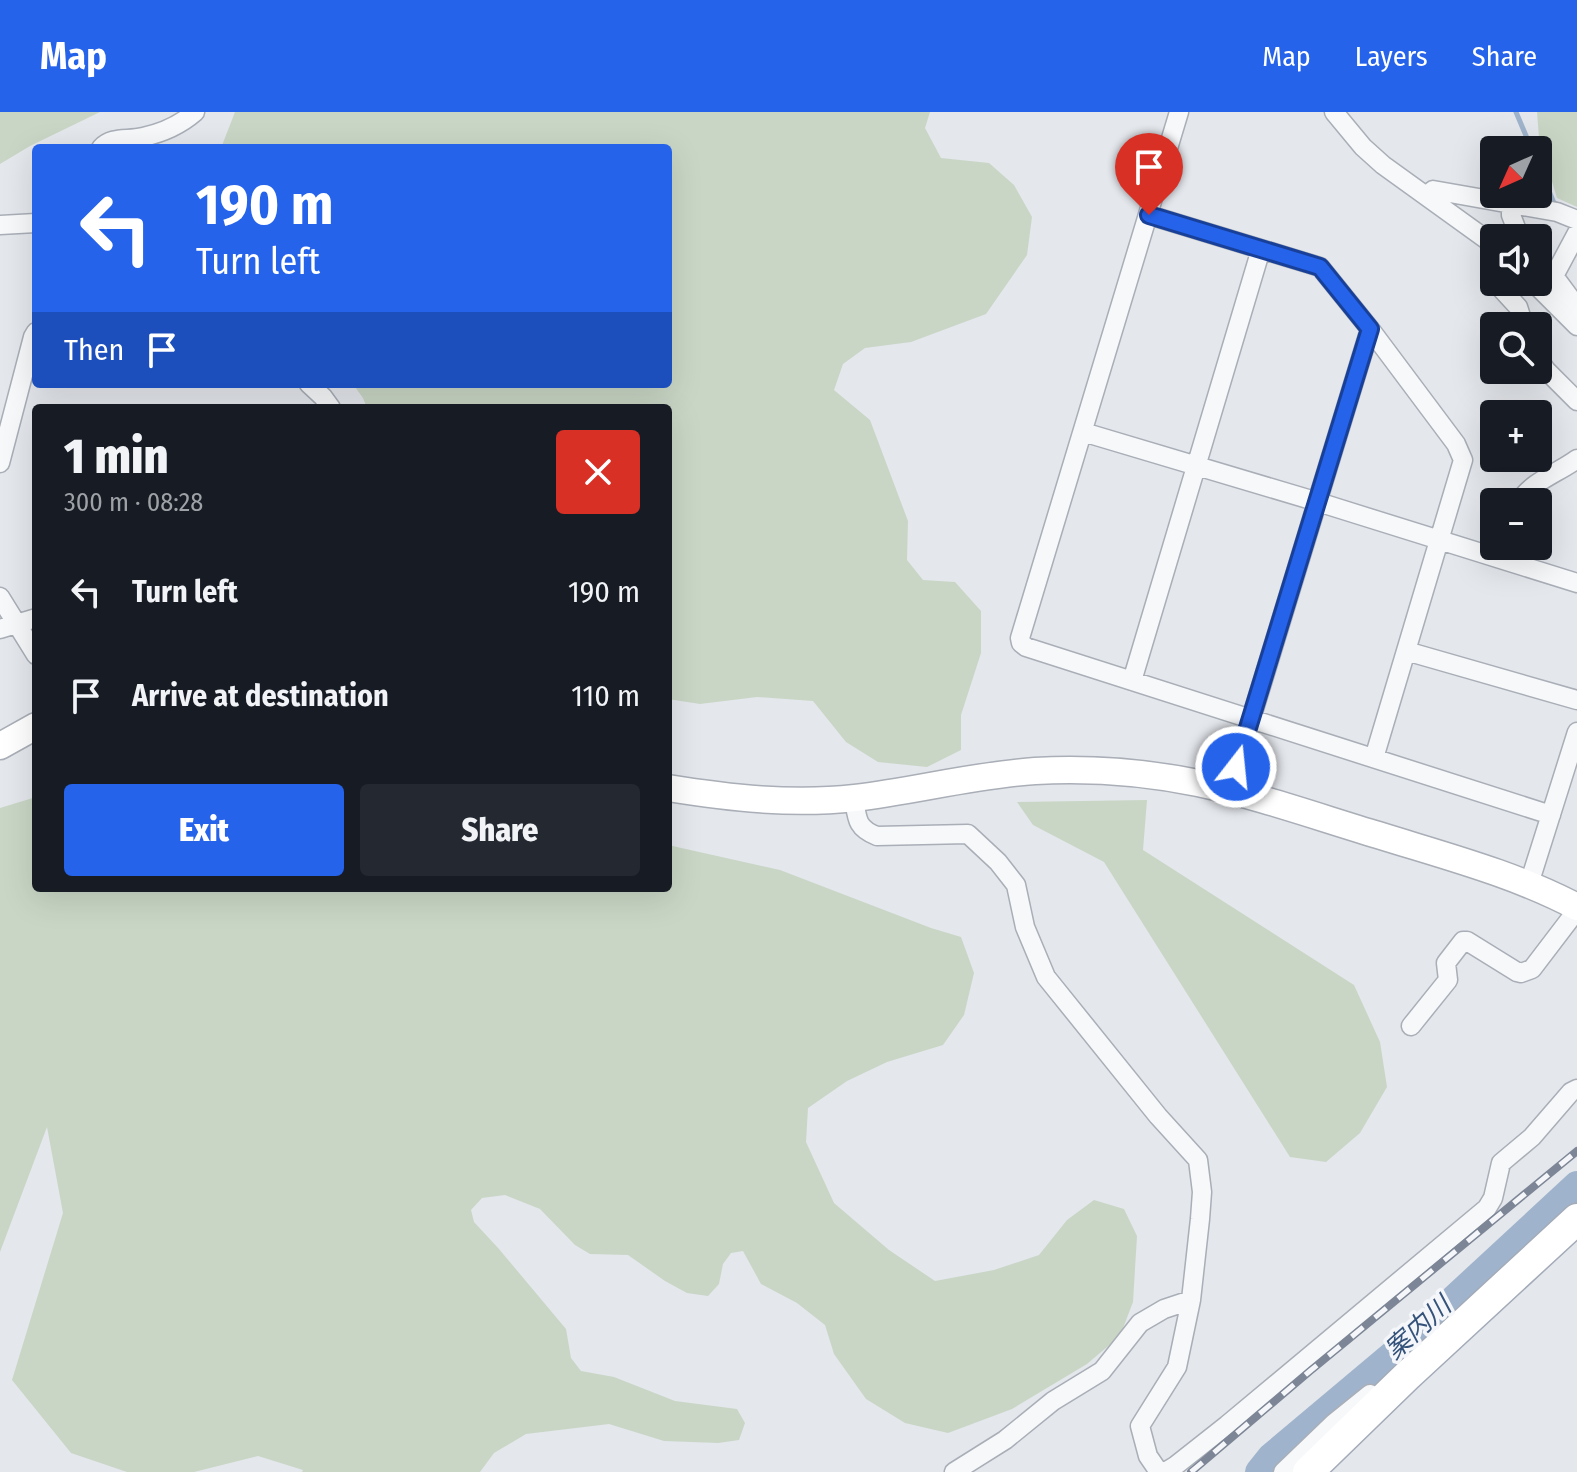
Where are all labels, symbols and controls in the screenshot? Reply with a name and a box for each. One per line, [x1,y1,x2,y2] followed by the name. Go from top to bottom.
[40,33,107,79] text: Map
[1262,40,1311,73] text: Map
[1355,40,1428,73] text: Layers
[1472,40,1537,73] text: Share
[1115,133,1183,215] pin
[1480,136,1552,208] north arrow
[1480,136,1552,560] map controls
[1127,145,1171,189] icon: arrive
[196,172,334,239] text: 190 m
[64,176,168,280] icon: left
[1480,224,1552,296] button: sound
[196,240,320,284] text: Turn left
[1480,312,1552,384] button: search
[140,328,184,372] icon: arrive
[64,332,124,368] text: Then
[1480,400,1552,472] button: +
[64,428,168,486] text: 1 min
[556,430,640,514] button: close
[64,487,203,518] text: 300 m · 08:28
[1480,488,1552,560] button: −
[64,570,108,614] icon: left
[132,574,238,610] text: Turn left
[568,574,640,610] text: 190 m
[64,674,108,718] icon: arrive
[132,678,389,714] text: Arrive at destination
[571,678,640,714] text: 110 m
[1194,725,1278,809] position arrow
[64,784,344,876] button: Exit
[360,784,640,876] button: Share
[1379,1288,1460,1366] water label: 案内川

